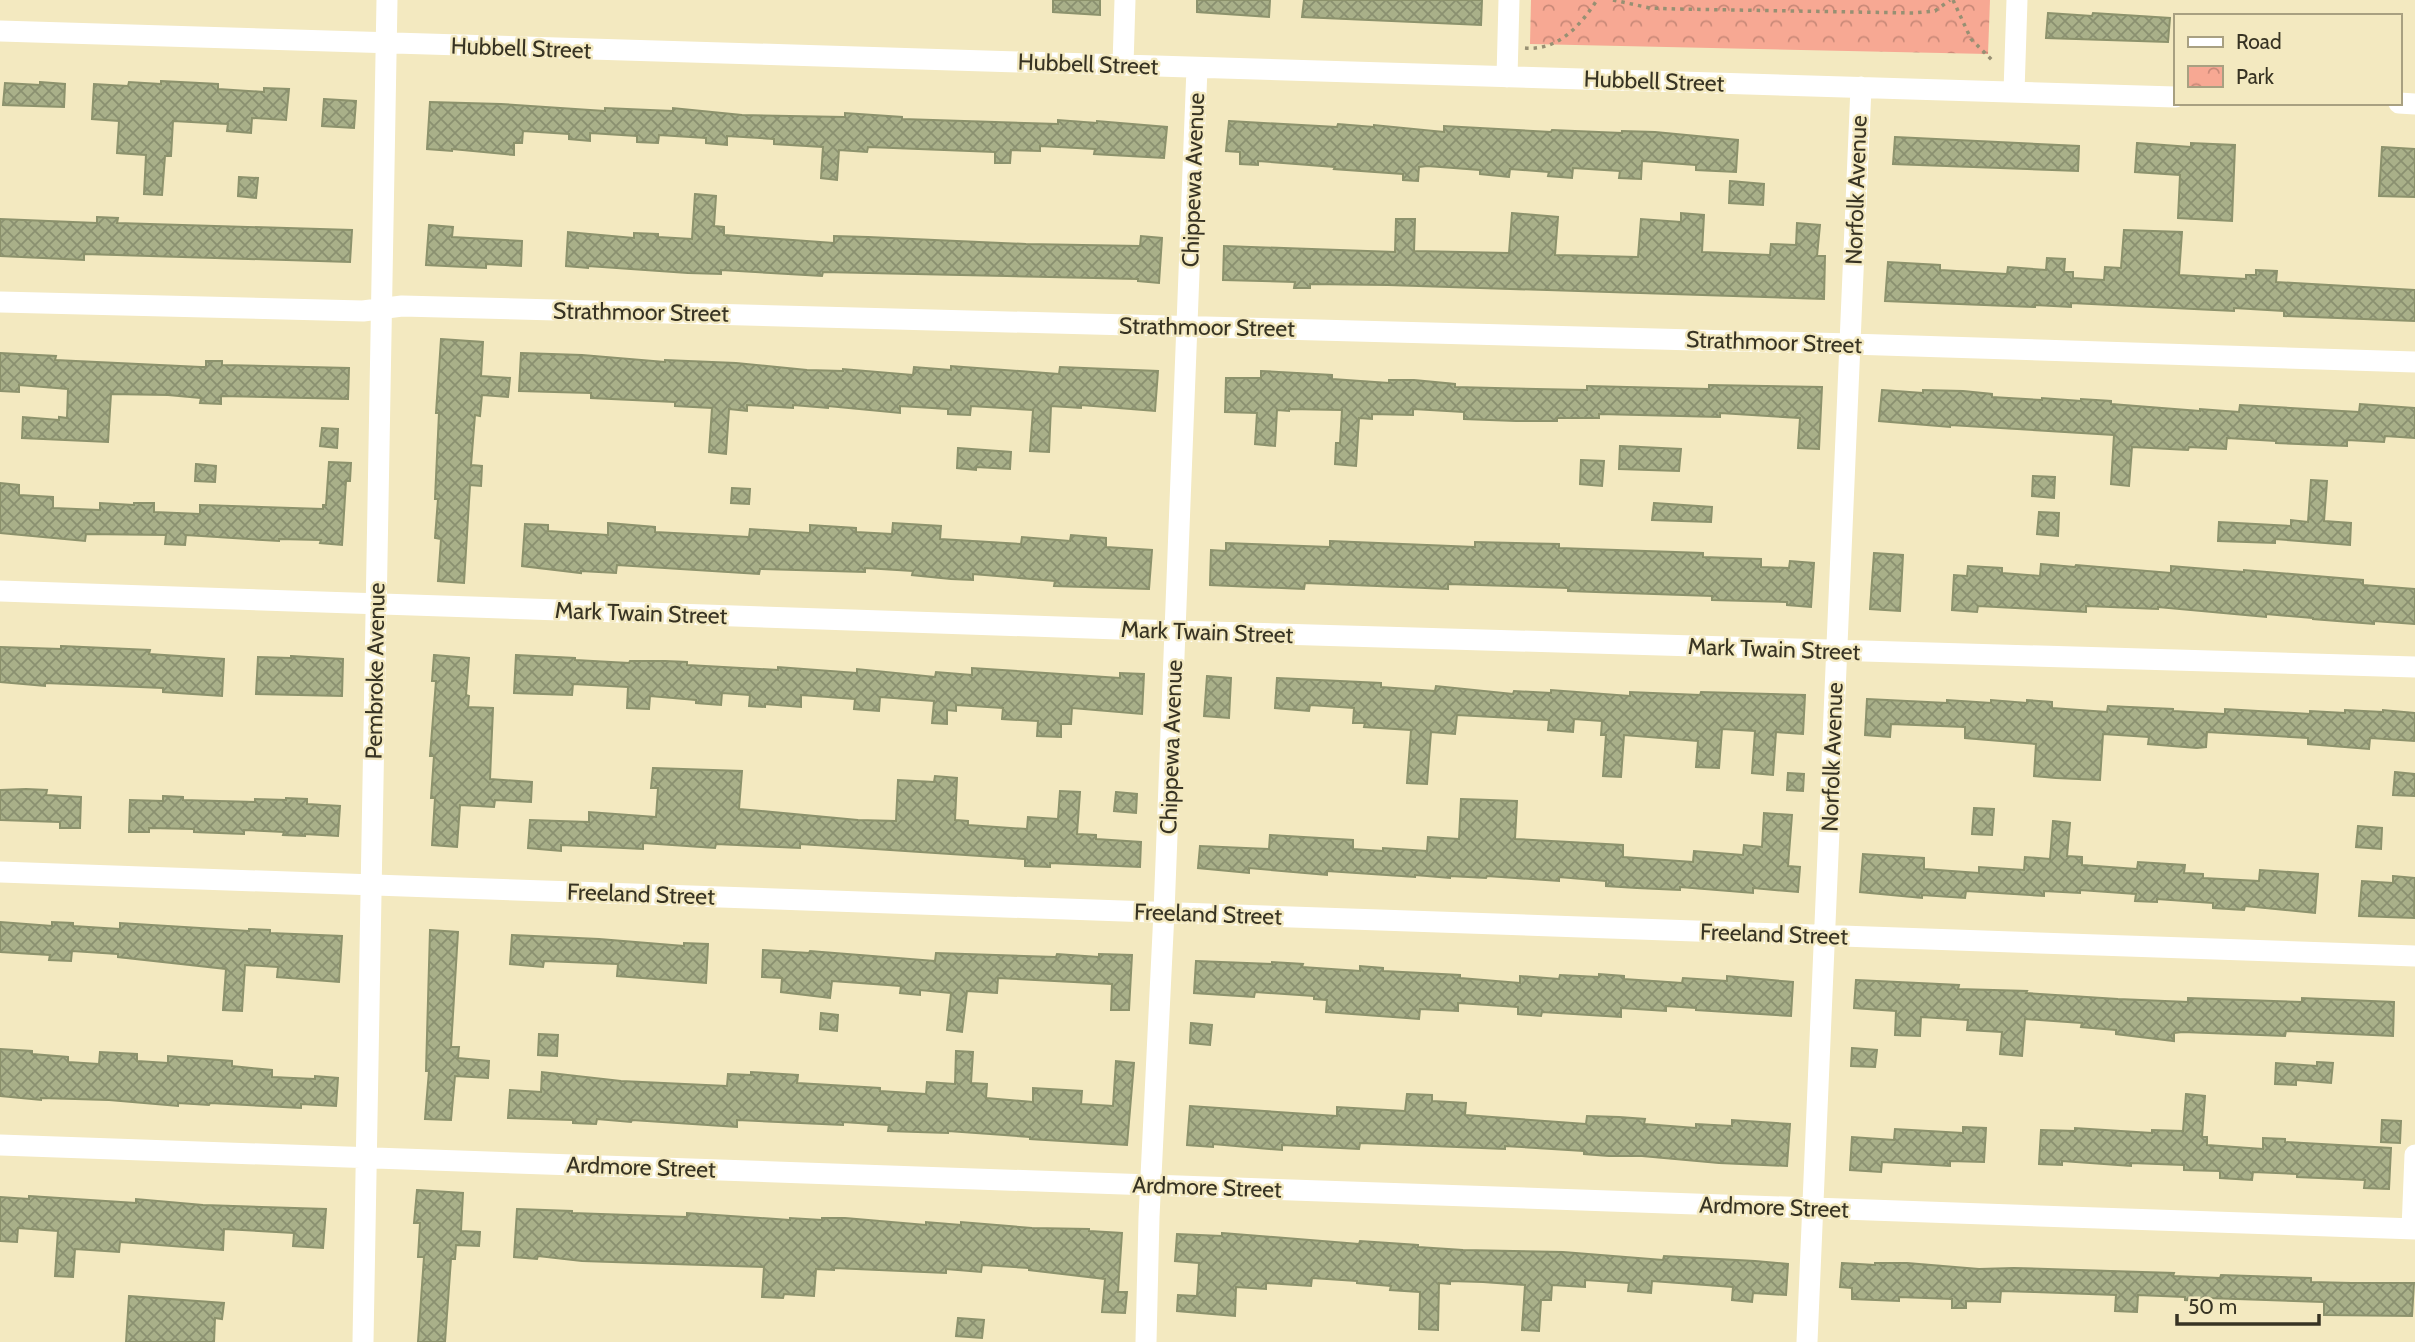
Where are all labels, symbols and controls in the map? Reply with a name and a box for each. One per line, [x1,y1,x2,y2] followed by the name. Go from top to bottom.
[2174,14,2401,105] legend
[2236,29,2282,54] text: Road
[450,32,592,64] street label: Hubbell Street
[1017,48,1159,80] street label: Hubbell Street
[2236,64,2274,89] text: Park
[1583,65,1725,97] street label: Hubbell Street
[1176,92,1210,268] street label: Chippewa Avenue
[1839,115,1873,265] street label: Norfolk Avenue
[553,296,729,328] street label: Strathmoor Street
[1119,311,1295,343] street label: Strathmoor Street
[1686,325,1863,359] street label: Strathmoor Street
[359,582,391,760] street label: Pembroke Avenue
[554,596,728,630] street label: Mark Twain Street
[1120,615,1294,649] street label: Mark Twain Street
[1687,632,1861,666] street label: Mark Twain Street
[1154,659,1188,835] street label: Chippewa Avenue
[1815,682,1849,832] street label: Norfolk Avenue
[567,877,716,911] street label: Freeland Street
[1134,897,1283,931] street label: Freeland Street
[1700,917,1849,951] street label: Freeland Street
[566,1150,717,1184] street label: Ardmore Street
[1132,1170,1283,1204] street label: Ardmore Street
[1699,1190,1850,1224] street label: Ardmore Street
[2177,1282,2319,1326] scale bar
[2188,1294,2237,1319] text: 50 m

